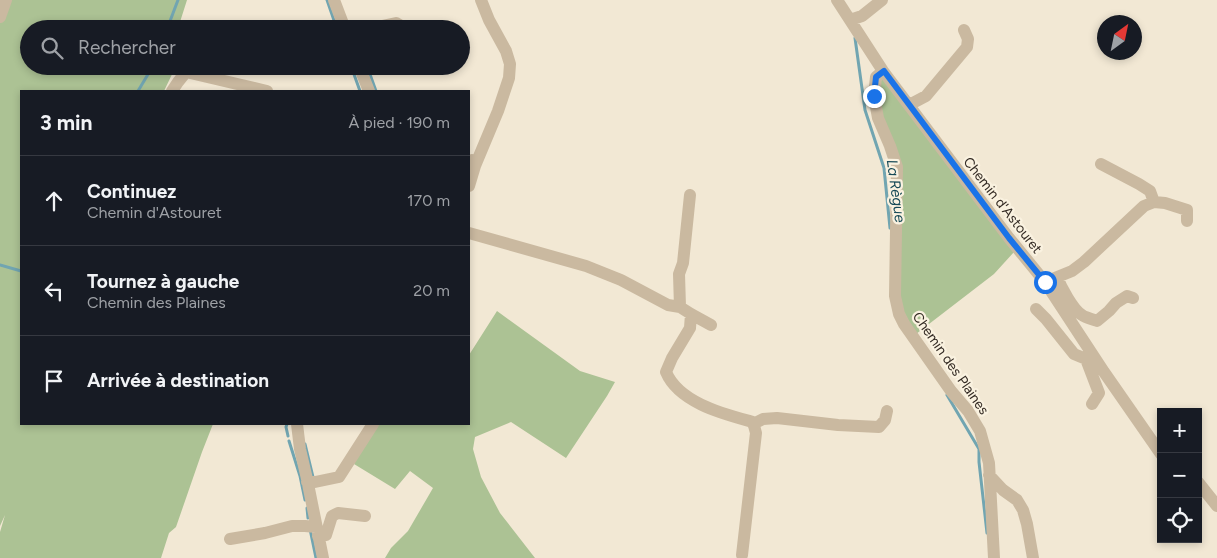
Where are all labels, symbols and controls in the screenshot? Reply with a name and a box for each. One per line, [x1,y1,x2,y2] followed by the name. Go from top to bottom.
[1097,15,1142,60] north arrow
[20,20,470,75] search box
[38,34,66,62] icon: search
[78,36,176,59] text: Rechercher
[863,85,886,108] route end
[40,110,92,135] text: 3 min
[348,113,450,132] text: À pied · 190 m
[960,154,1046,257] street label: Chemin d'Astouret
[883,158,909,224] water label: La Règue
[87,180,176,203] text: Continuez
[40,187,68,215] icon: ahead
[407,191,450,210] text: 170 m
[87,203,222,222] text: Chemin d'Astouret
[87,270,239,293] text: Tournez à gauche
[1034,271,1057,294] route start
[40,277,68,305] icon: left
[413,281,450,300] text: 20 m
[87,293,226,312] text: Chemin des Plaines
[909,309,992,418] street label: Chemin des Plaines
[40,367,68,395] icon: arrive
[87,369,269,392] text: Arrivée à destination
[1157,408,1202,543] map controls
[1157,408,1202,453] button: +
[1157,453,1202,498] button: −
[1157,498,1202,543] button: locate

